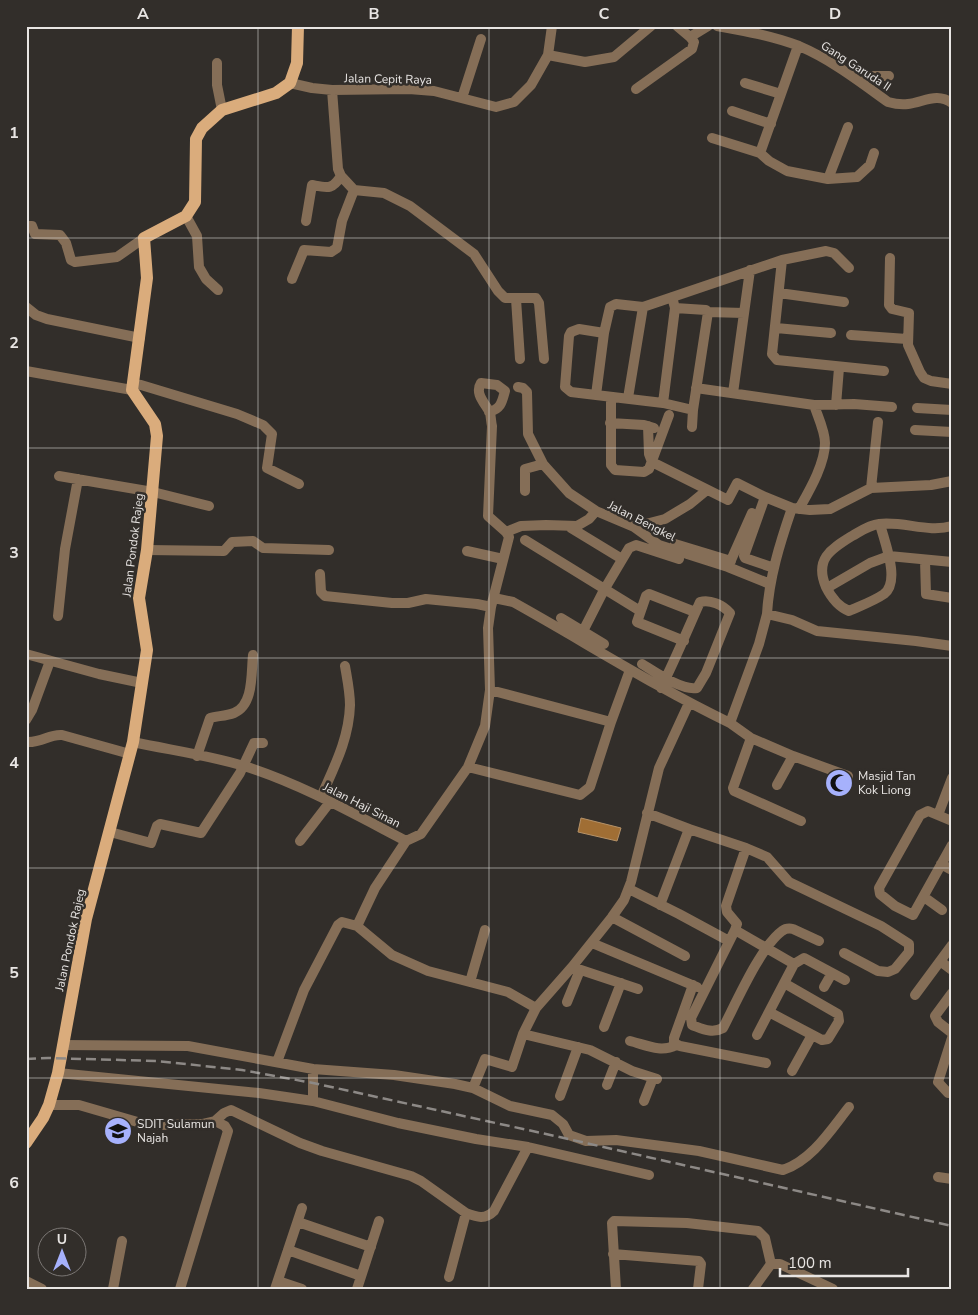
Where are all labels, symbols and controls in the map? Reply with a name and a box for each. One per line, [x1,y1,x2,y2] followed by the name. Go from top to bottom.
[137,3,149,25] text: A
[368,3,380,25] text: B
[599,3,610,25] text: C
[829,3,841,25] text: D
[818,37,894,95] street label: Gang Garuda II
[343,70,432,88] street label: Jalan Cepit Raya
[9,122,19,144] text: 1
[9,332,19,354] text: 2
[119,492,147,599] street label: Jalan Pondok Rajeg
[604,497,679,545] street label: Jalan Bengkel
[9,542,19,564] text: 3
[9,752,19,774] text: 4
[824,768,854,798] mosque icon: Masjid Tan Kok Liong
[858,768,916,798] place label: Masjid Tan Kok Liong
[320,778,403,831] street label: Jalan Haji Sinan
[51,887,89,994] street label: Jalan Pondok Rajeg
[9,962,19,984] text: 5
[103,1116,133,1146] school or university icon: SDIT Sulamun Najah
[137,1116,215,1146] place label: SDIT Sulamun Najah
[9,1172,19,1194] text: 6
[38,1228,88,1278] north arrow
[57,1230,67,1249] text: U
[780,1245,908,1277] scale bar
[788,1253,832,1273] text: 100 m

